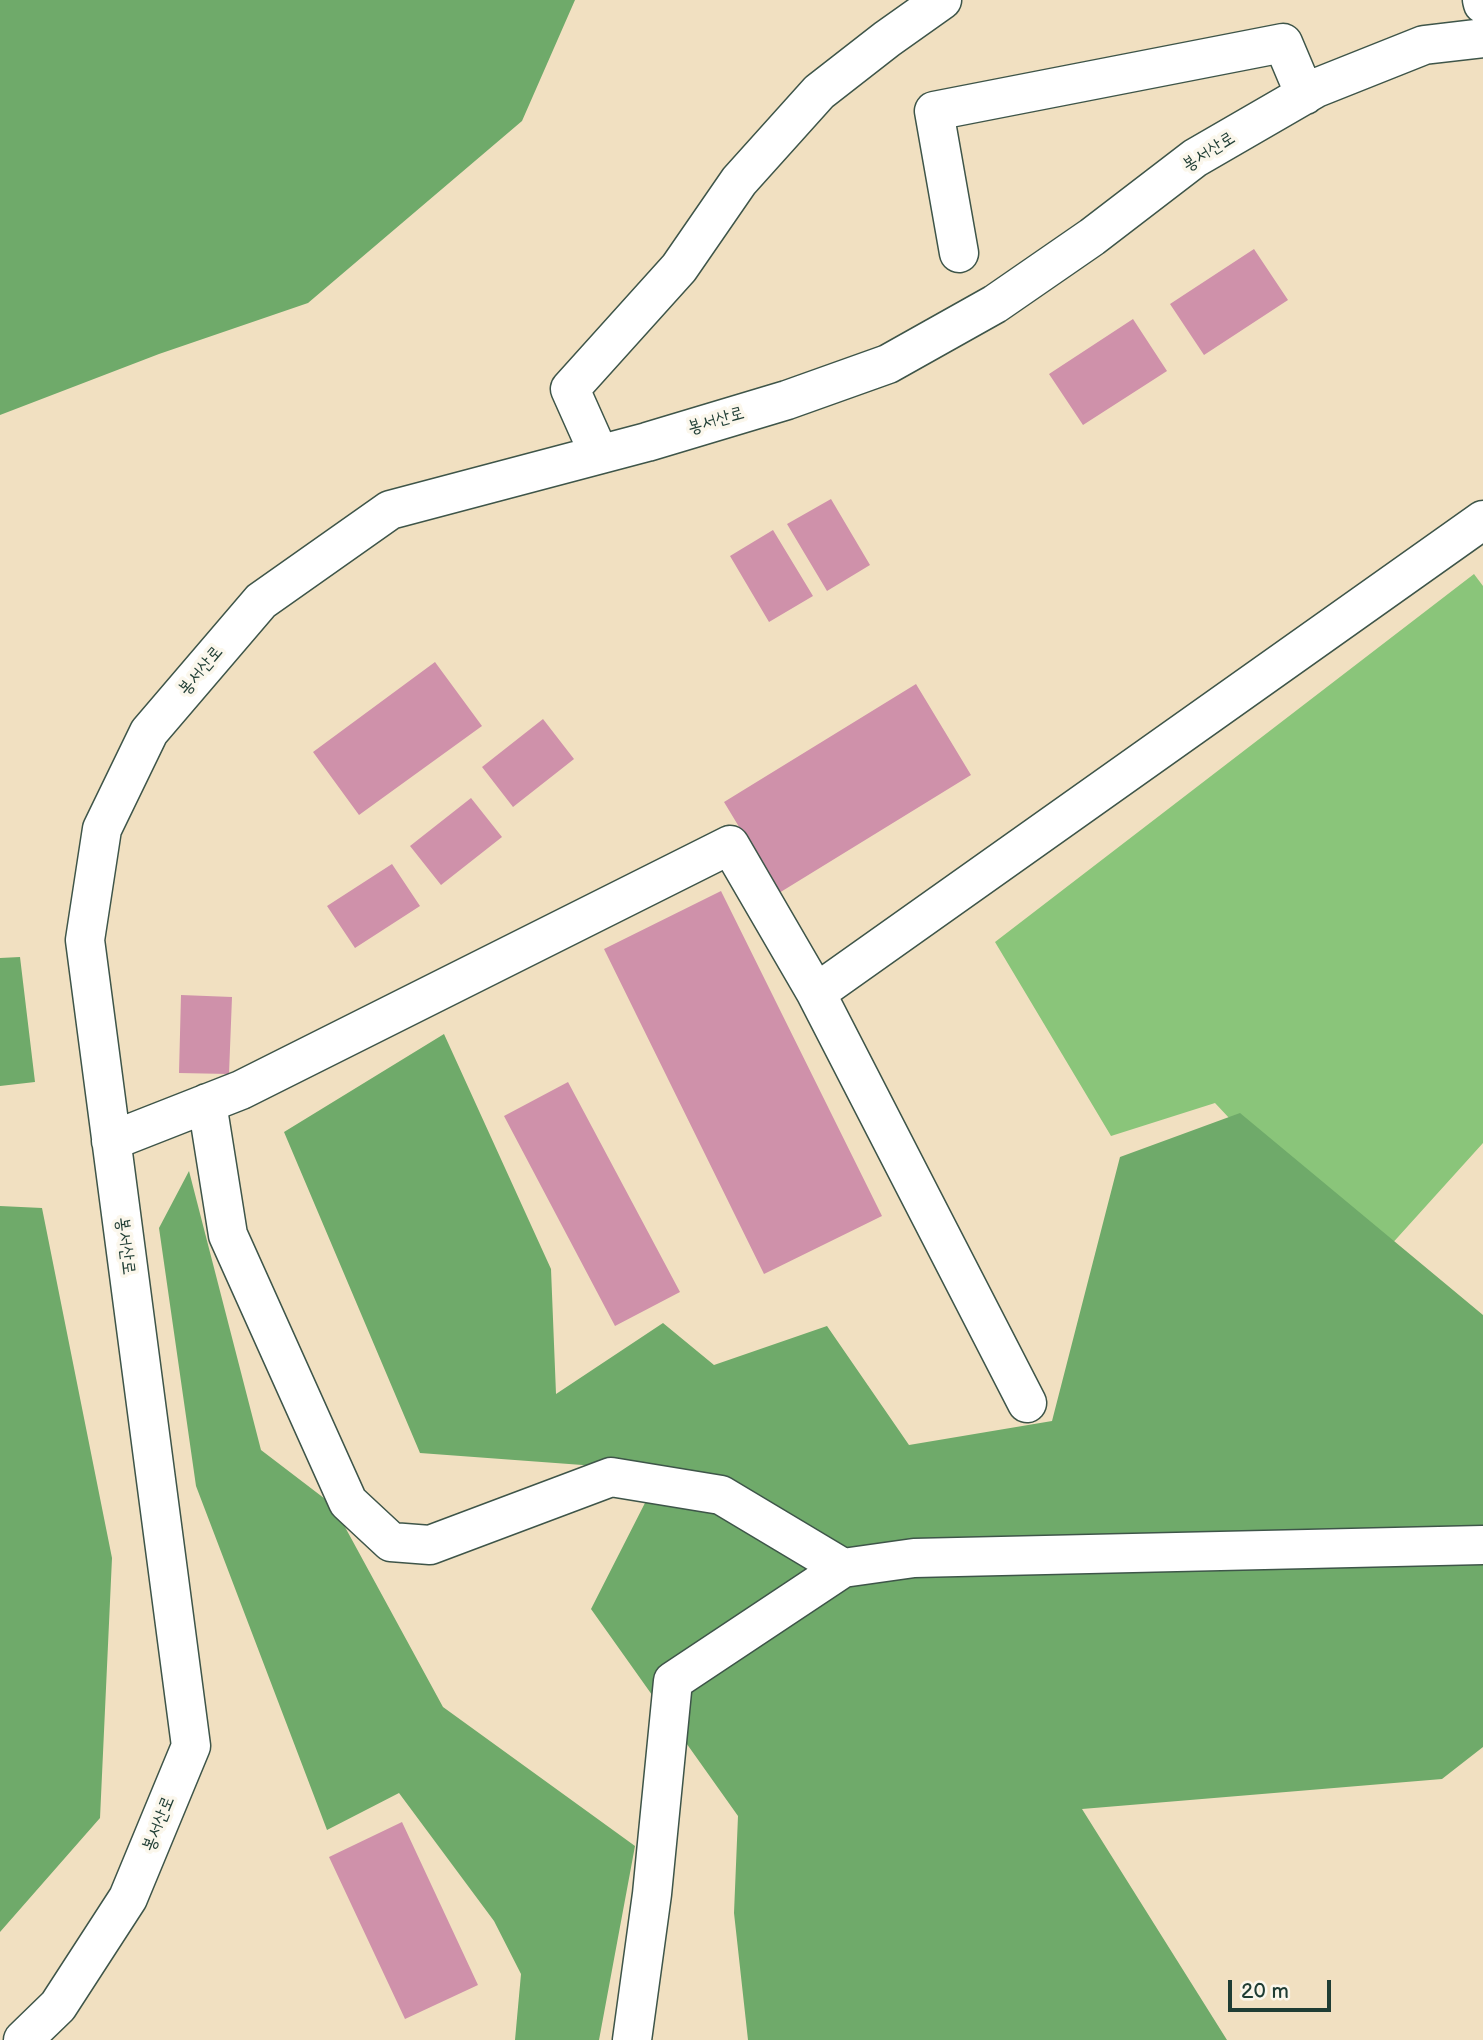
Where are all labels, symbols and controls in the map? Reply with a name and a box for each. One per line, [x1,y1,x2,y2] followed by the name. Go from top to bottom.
[1179,127,1239,177] street label: 봉서산로
[685,403,747,439] street label: 봉서산로
[174,642,228,700] street label: 봉서산로
[111,1216,139,1276] street label: 봉서산로
[138,1793,180,1855] street label: 봉서산로
[1231,1966,1334,2010] scale bar
[1241,1979,1289,2004] text: 20 m

